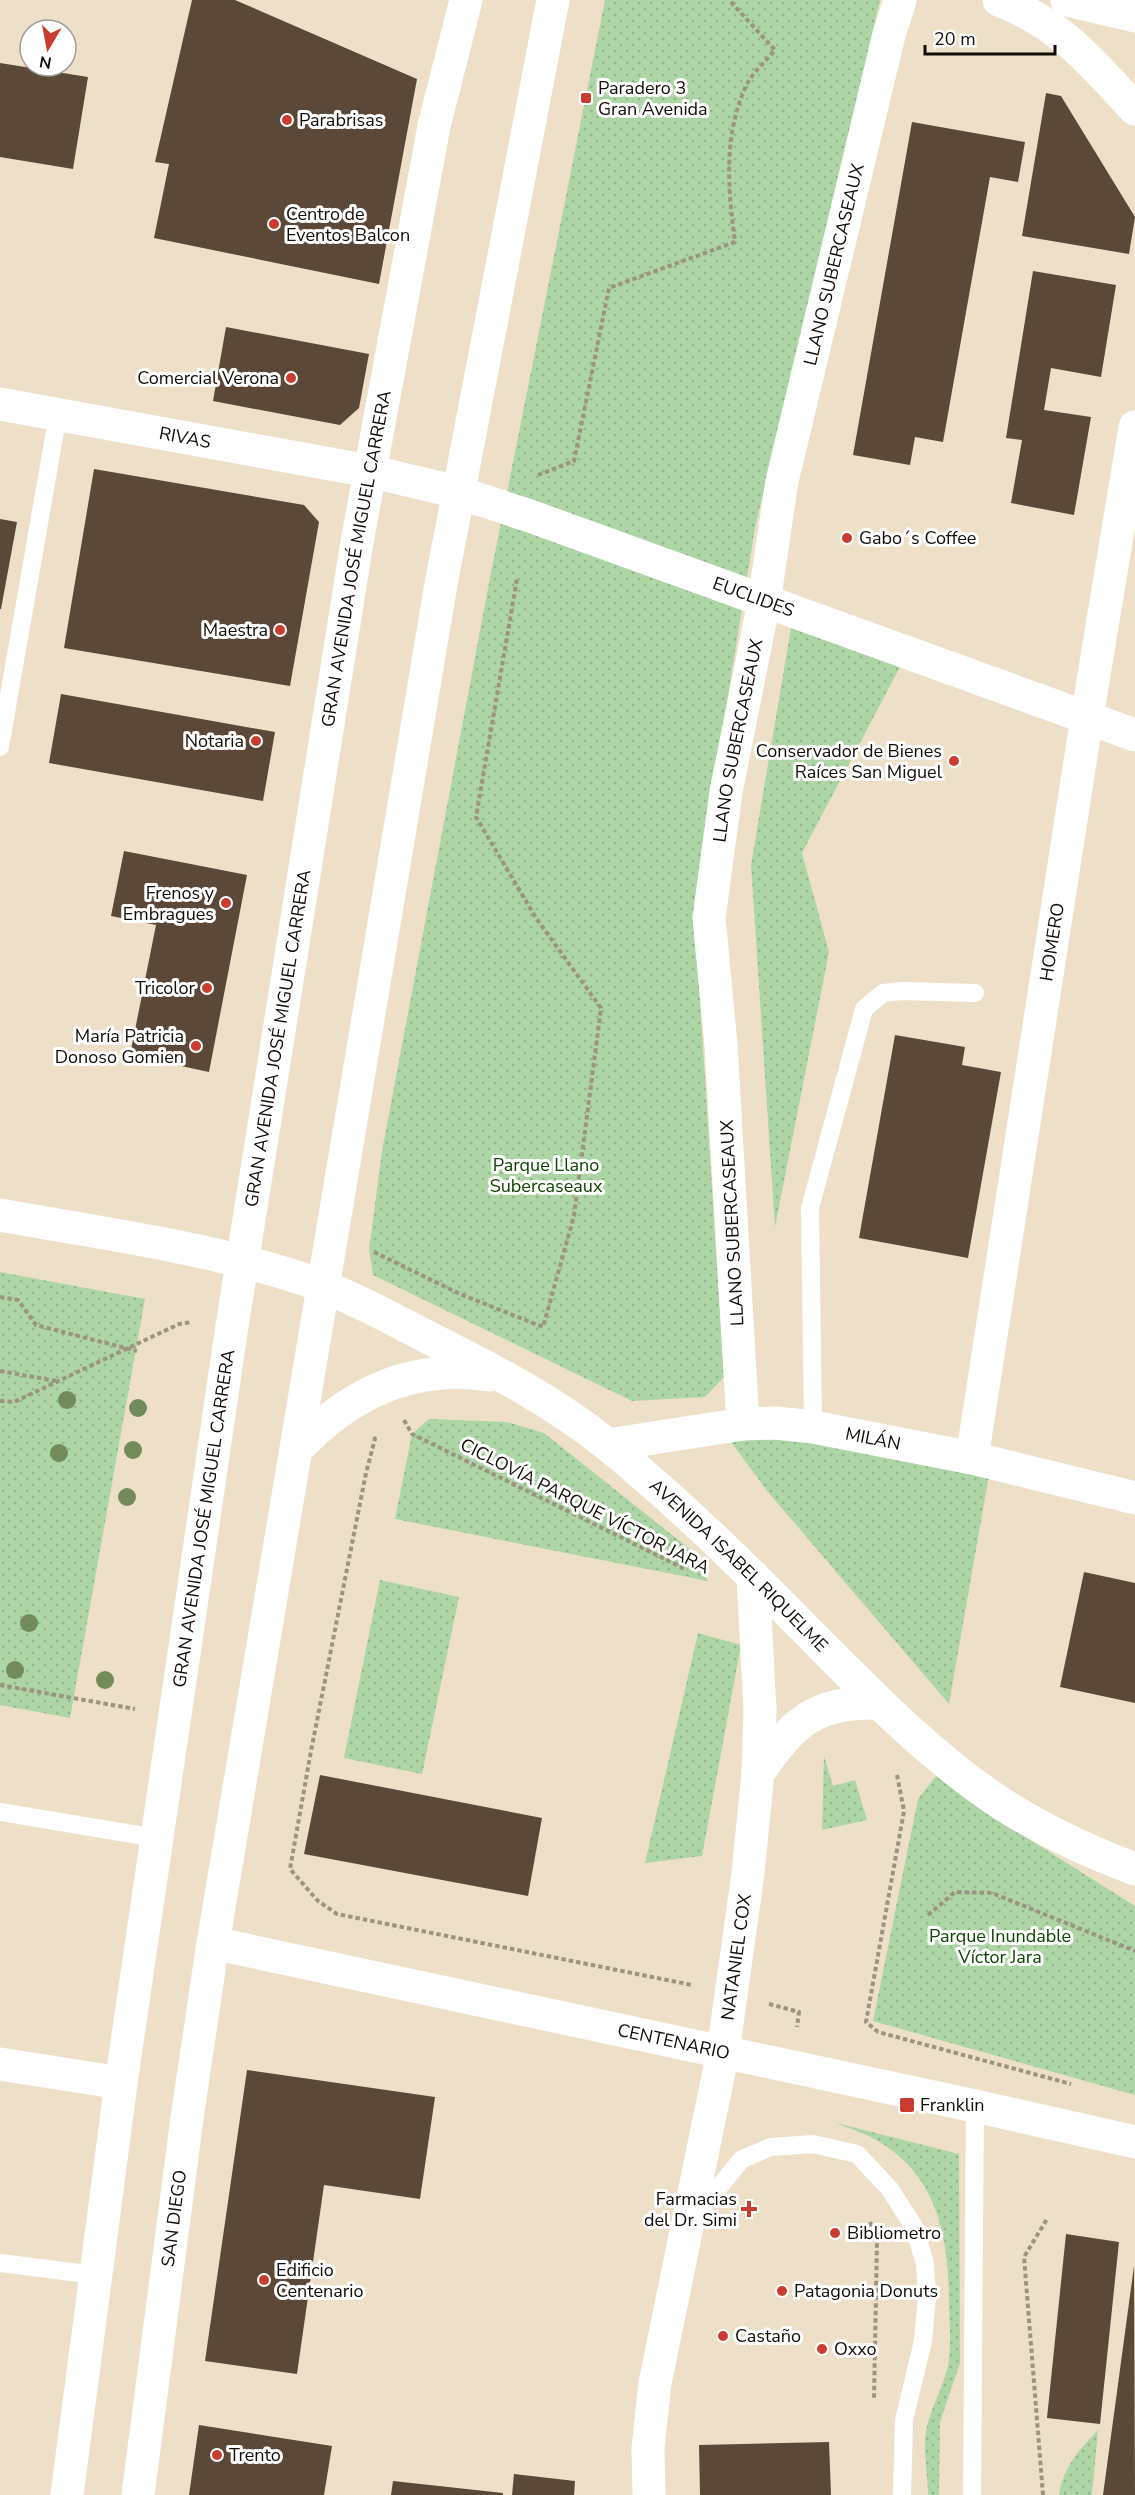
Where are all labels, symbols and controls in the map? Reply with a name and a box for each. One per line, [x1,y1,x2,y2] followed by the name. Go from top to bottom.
[18,18,78,78] north arrow
[925,18,1056,56] scale bar
[934,27,976,51] text: 20 m
[38,50,53,74] text: N
[598,76,708,121] place label: Paradero 3 Gran Avenida
[579,91,593,105] marker: Paradero 3 Gran Avenida
[299,108,383,132] place label: Parabrisas
[280,113,294,127] marker: Parabrisas
[798,161,870,368] street label: LLANO SUBERCASEAUX
[286,202,410,247] place label: Centro de Eventos Balcon
[267,217,281,231] marker: Centro de Eventos Balcon
[137,366,279,390] place label: Comercial Verona
[284,371,298,385] marker: Comercial Verona
[316,388,397,729] street label: GRAN AVENIDA JOSÉ MIGUEL CARRERA
[157,421,213,454] street label: RIVAS
[859,526,976,550] place label: Gabo´s Coffee
[840,531,854,545] marker: Gabo´s Coffee
[709,571,797,623] street label: EUCLIDES
[203,618,268,642] place label: Maestra
[273,623,287,637] marker: Maestra
[707,636,768,844] street label: LLANO SUBERCASEAUX
[185,729,244,753] place label: Notaria
[249,734,263,748] marker: Notaria
[756,739,943,784] place label: Conservador de Bienes Raíces San Miguel
[947,754,961,768] marker: Conservador de Bienes Raíces San Miguel
[239,868,317,1209] street label: GRAN AVENIDA JOSÉ MIGUEL CARRERA
[123,881,215,926] place label: Frenos y Embragues
[219,896,233,910] marker: Frenos y Embragues
[1034,901,1070,983] street label: HOMERO
[135,976,196,1000] place label: Tricolor
[200,981,214,995] marker: Tricolor
[55,1024,184,1069] place label: María Patricia Donoso Gomien
[189,1039,203,1053] marker: María Patricia Donoso Gomien
[715,1119,749,1327] street label: LLANO SUBERCASEAUX
[490,1153,603,1198] park label: Parque Llano Subercaseaux
[167,1348,240,1689] street label: GRAN AVENIDA JOSÉ MIGUEL CARRERA
[843,1422,903,1456] street label: MILÁN
[456,1432,714,1580] street label: CICLOVÍA PARQUE VÍCTOR JARA
[644,1474,833,1657] street label: AVENIDA ISABEL RIQUELME
[716,1892,757,2022] street label: NATANIEL COX
[929,1924,1071,1969] park label: Parque Inundable Víctor Jara
[615,2018,732,2065] street label: CENTENARIO
[920,2093,985,2117] place label: Franklin
[898,2096,916,2114] marker: Franklin
[156,2168,192,2268] street label: SAN DIEGO
[644,2187,737,2232] place label: Farmacias del Dr. Simi
[742,2202,756,2216] marker: Farmacias del Dr. Simi
[847,2221,941,2245] place label: Bibliometro
[828,2226,842,2240] marker: Bibliometro
[276,2258,363,2303] place label: Edificio Centenario
[257,2273,271,2287] marker: Edificio Centenario
[794,2279,938,2303] place label: Patagonia Donuts
[775,2284,789,2298] marker: Patagonia Donuts
[735,2324,801,2348] place label: Castaño
[716,2329,730,2343] marker: Castaño
[834,2337,877,2361] place label: Oxxo
[815,2342,829,2356] marker: Oxxo
[229,2443,281,2467] place label: Trento
[210,2448,224,2462] marker: Trento

